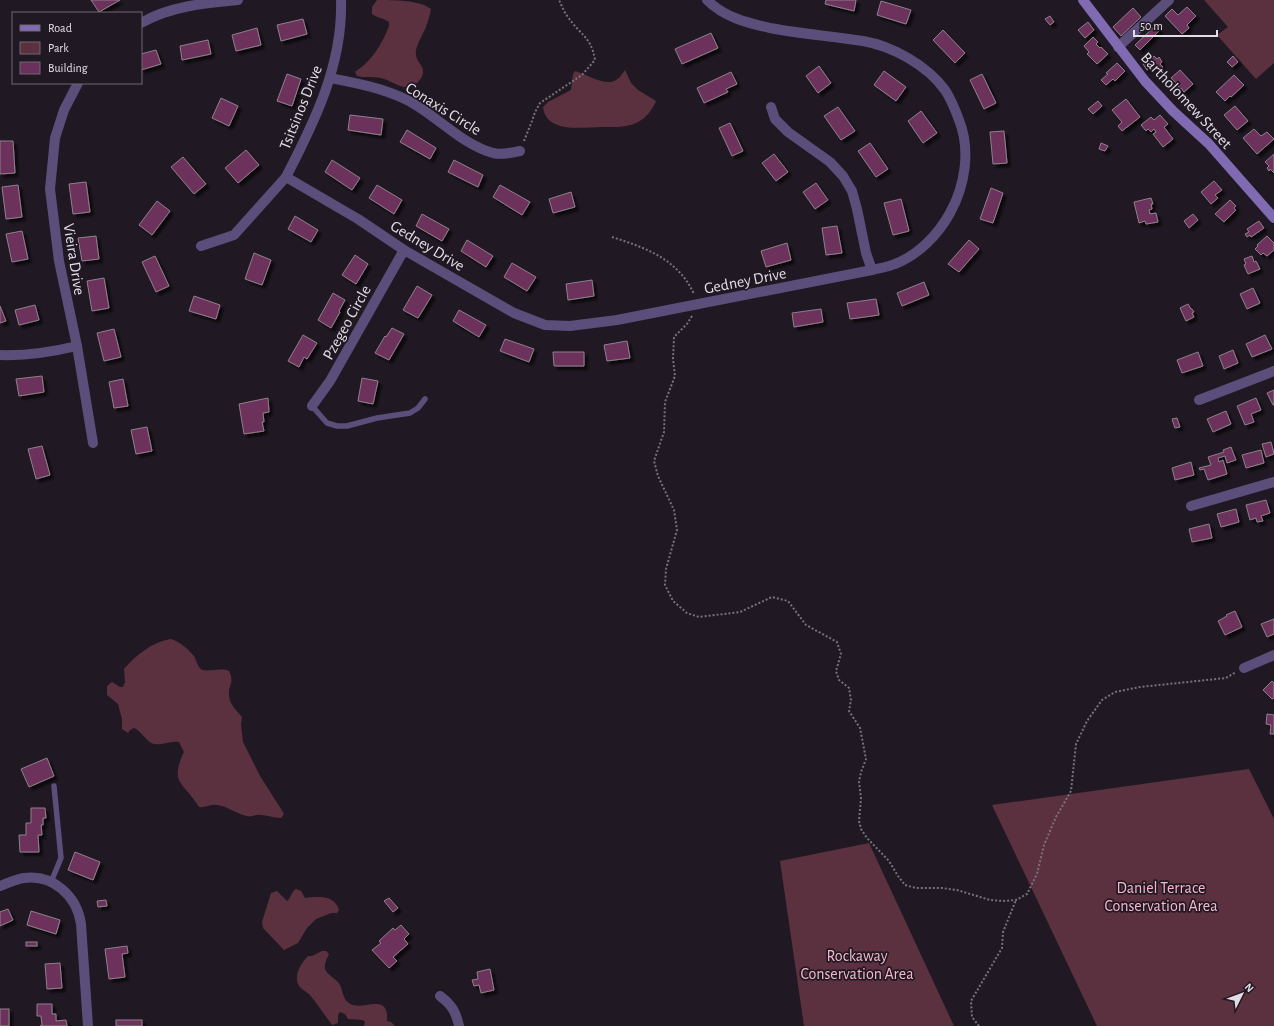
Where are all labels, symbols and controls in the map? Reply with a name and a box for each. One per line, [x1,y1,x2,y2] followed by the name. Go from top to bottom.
[12,12,142,84] legend
[1134,12,1217,38] scale bar
[1140,20,1163,32] text: 50 m
[48,22,72,34] text: Road
[48,42,69,54] text: Park
[1138,49,1235,152] street label: Bartholomew Street
[48,62,88,74] text: Building
[277,63,325,152] street label: Tsitsinos Drive
[403,79,484,138] street label: Conaxis Circle
[387,218,467,275] street label: Gedney Drive
[60,222,88,296] street label: Vieira Drive
[703,265,788,298] street label: Gedney Drive
[320,283,374,362] street label: Pzegeo Circle
[1104,880,1218,914] park label: Daniel Terrace Conservation Area
[800,948,914,982] park label: Rockaway Conservation Area
[1222,974,1262,1014] north arrow
[1242,981,1256,994] text: N

